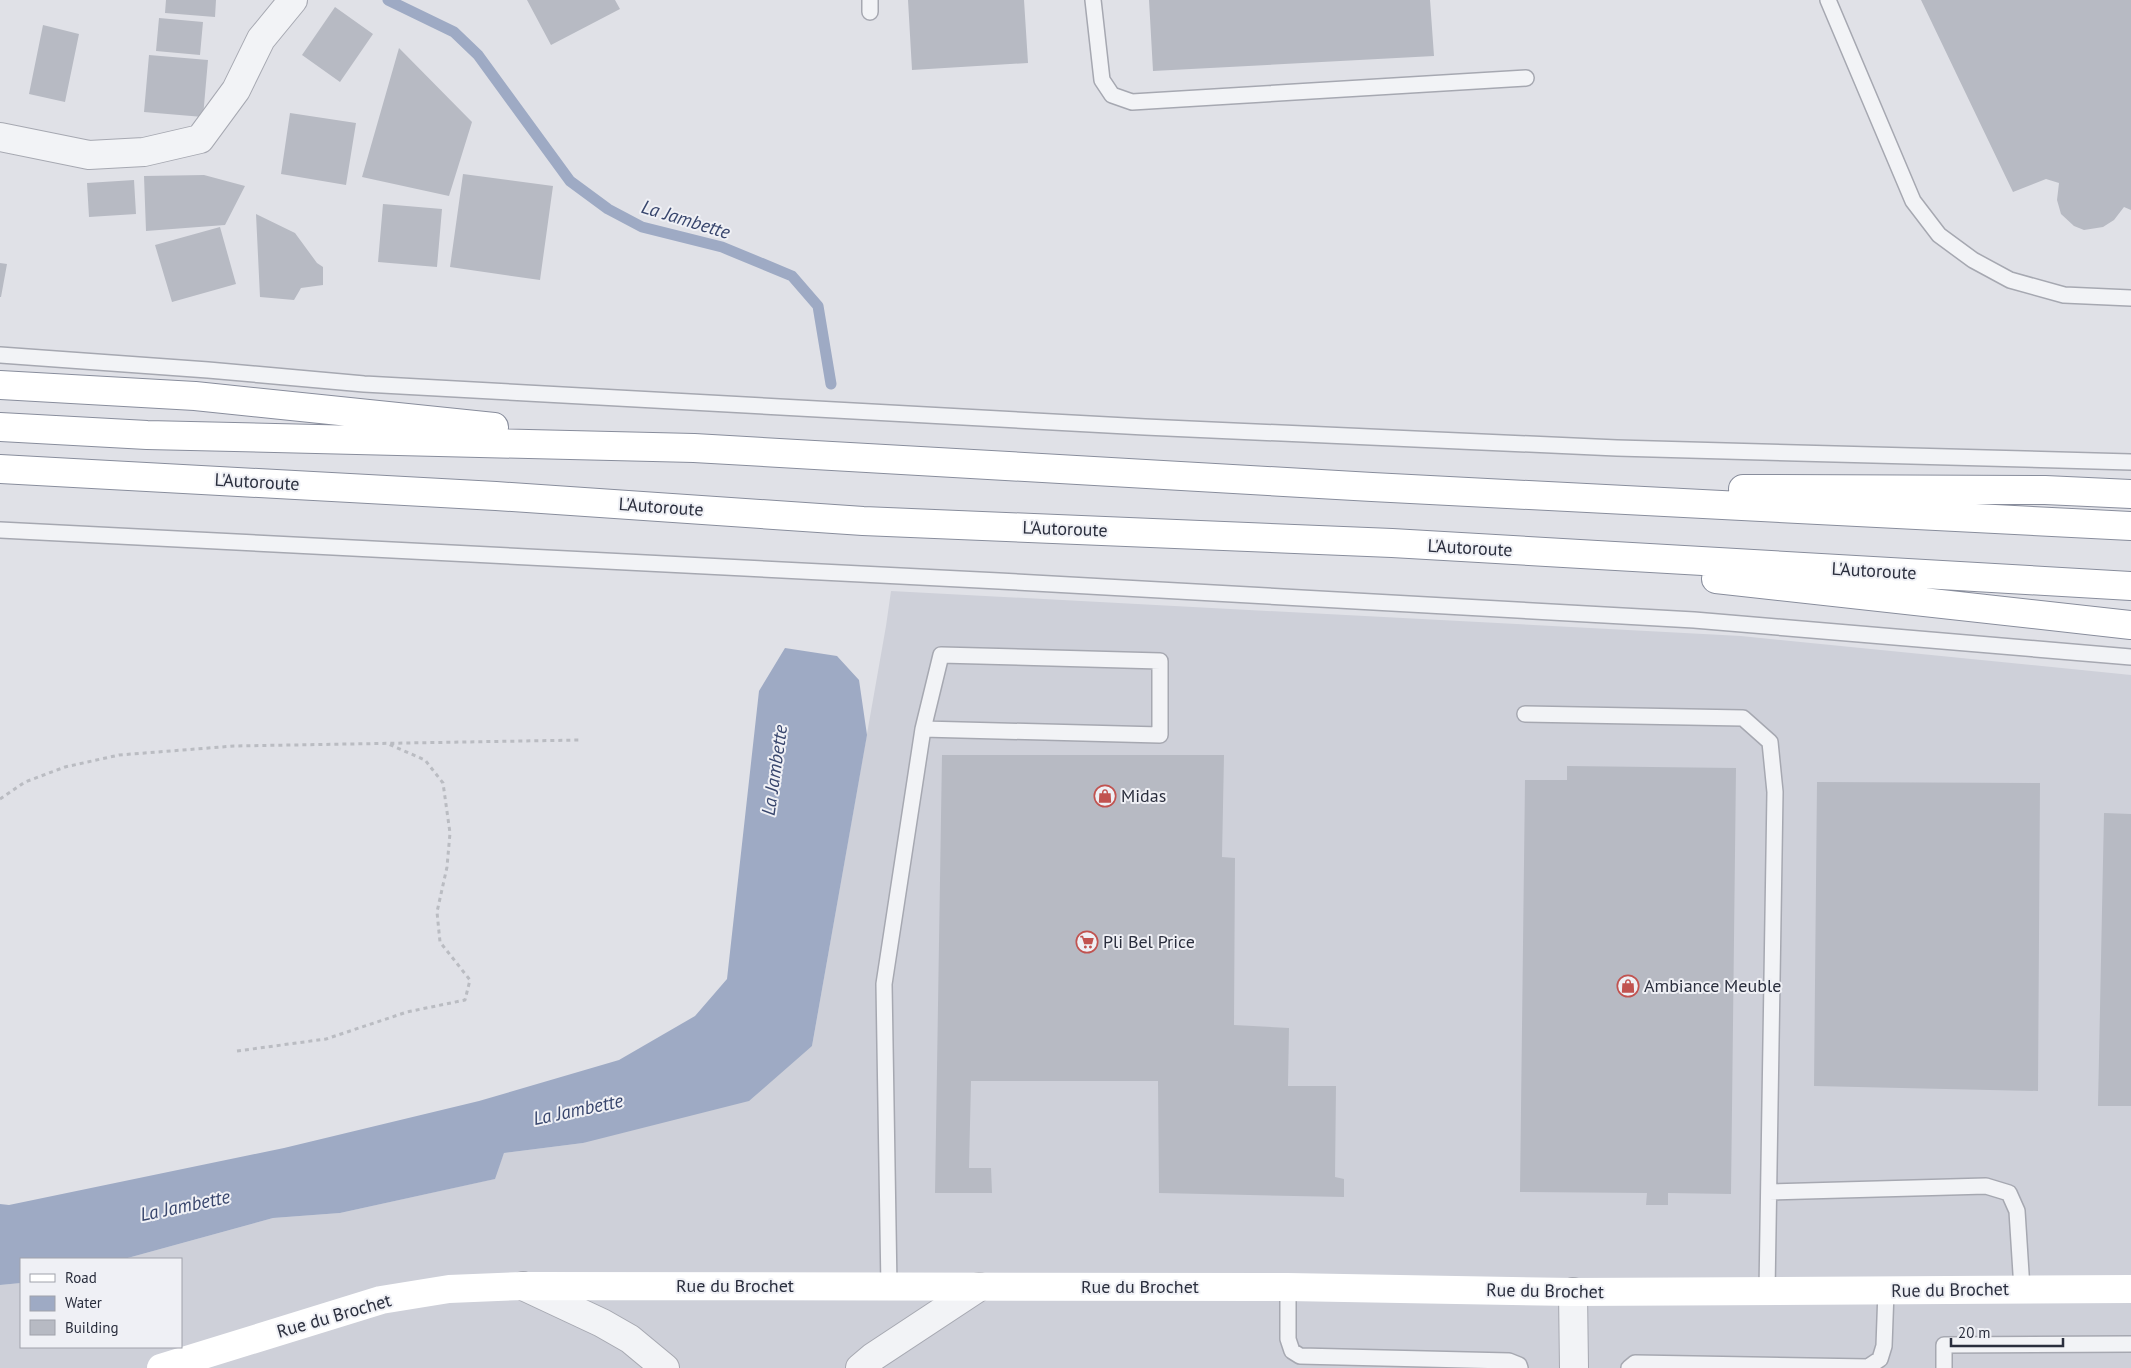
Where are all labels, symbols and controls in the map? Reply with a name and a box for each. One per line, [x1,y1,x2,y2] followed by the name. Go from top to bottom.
[639,194,733,244] water label: La Jambette
[214,468,300,495] street label: L'Autoroute
[618,492,704,521] street label: L'Autoroute
[1022,516,1108,541] street label: L'Autoroute
[1427,534,1513,561] street label: L'Autoroute
[1831,557,1917,584] street label: L'Autoroute
[756,723,792,817] water label: La Jambette
[1093,784,1117,808] shop icon: Midas
[1121,784,1166,807] place label: Midas
[1075,930,1099,954] supermarket icon: Pli Bel Price
[1103,930,1195,953] place label: Pli Bel Price
[1616,974,1640,998] shop icon: Ambiance Meuble
[1644,974,1781,997] place label: Ambiance Meuble
[531,1088,625,1130] water label: La Jambette
[138,1184,232,1226] water label: La Jambette
[20,1258,182,1348] legend
[65,1268,97,1287] text: Road
[676,1274,794,1297] street label: Rue du Brochet
[1081,1275,1199,1298] street label: Rue du Brochet
[1891,1277,2009,1302] street label: Rue du Brochet
[1486,1278,1604,1303] street label: Rue du Brochet
[274,1288,394,1343] street label: Rue du Brochet
[65,1293,102,1312] text: Water
[1951,1316,2064,1348] scale bar
[65,1318,119,1337] text: Building
[1958,1323,1991,1342] text: 20 m

